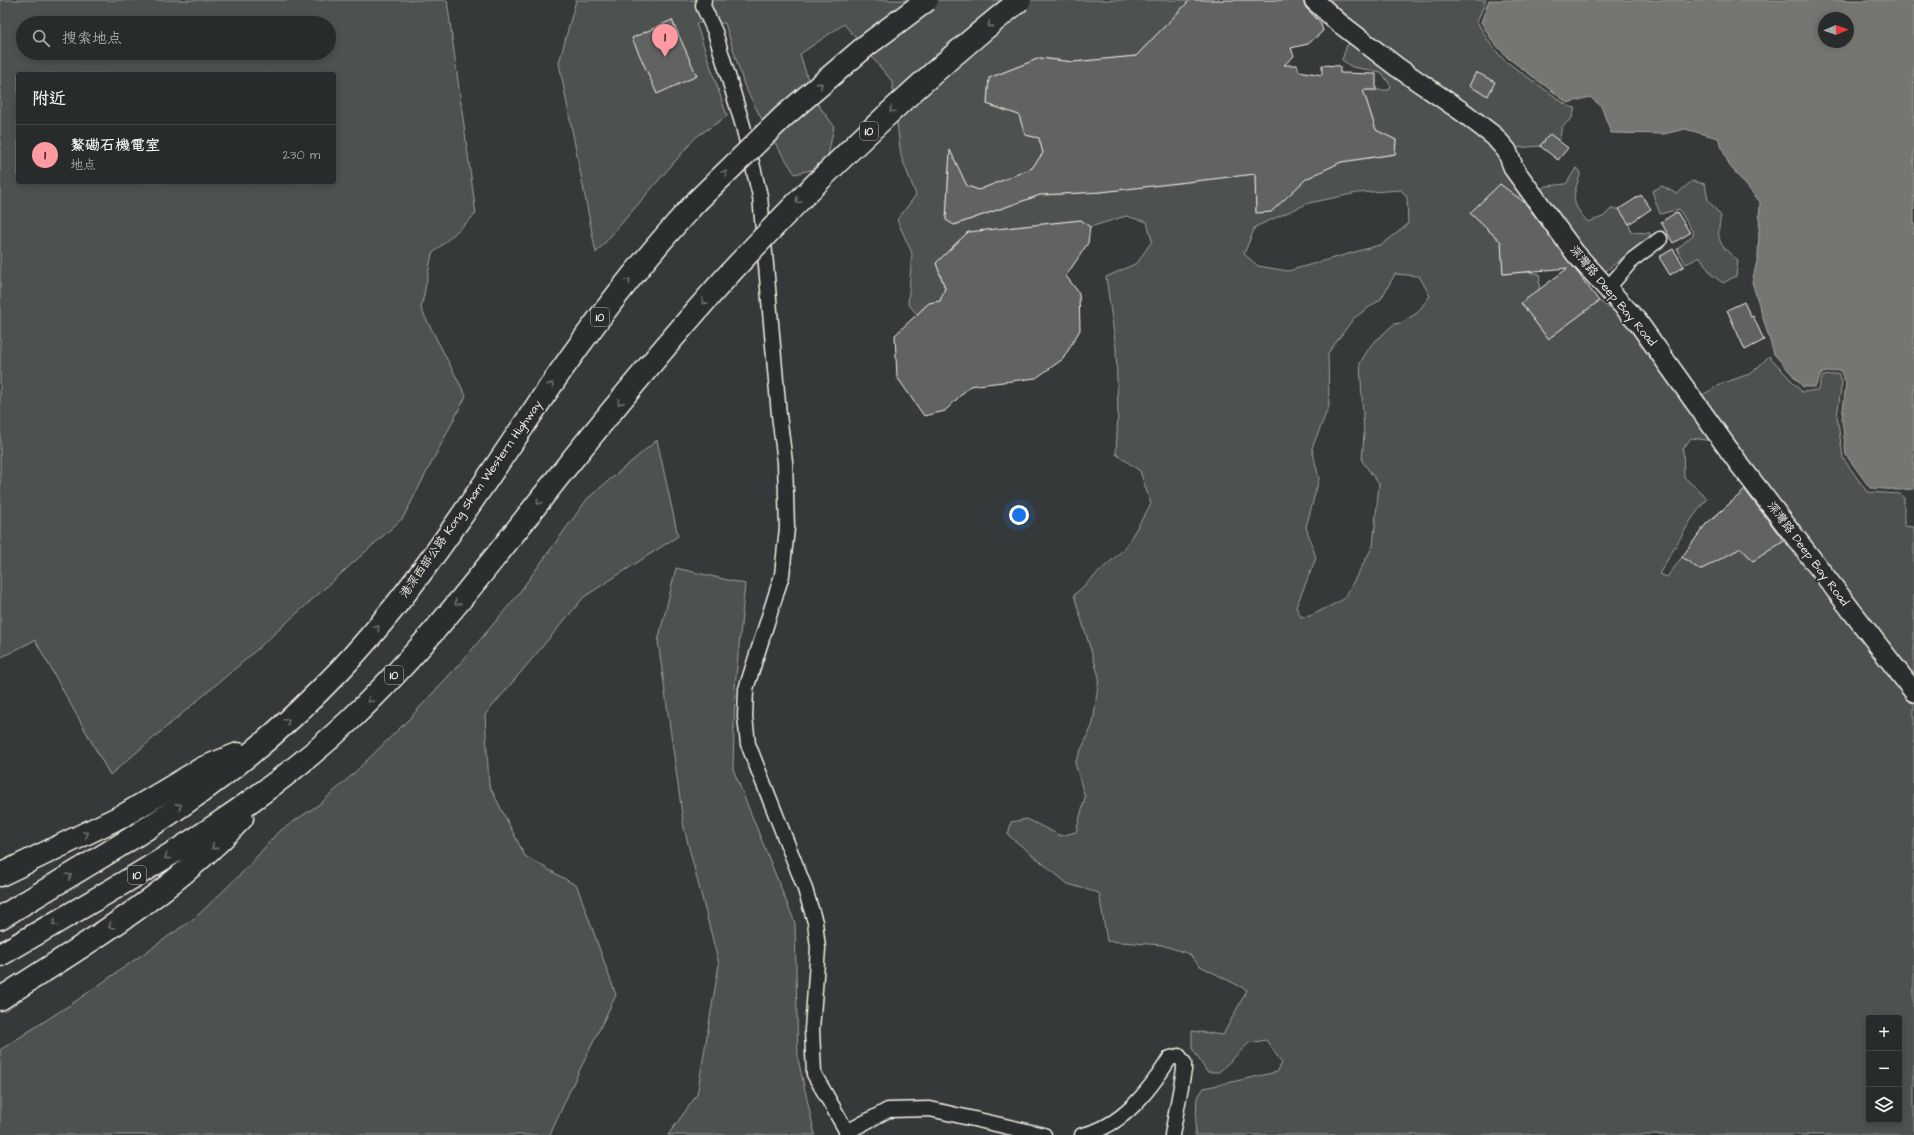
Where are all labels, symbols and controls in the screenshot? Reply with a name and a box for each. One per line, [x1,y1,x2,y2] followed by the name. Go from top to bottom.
[1818,12,1854,48] north arrow
[16,16,336,60] search box
[987,20,994,27] one-way arrow
[652,24,678,57] pin: 1
[30,27,52,49] icon: search
[62,28,122,49] text: 搜索地点
[815,82,823,89] one-way arrow
[32,87,66,111] text: 附近
[889,106,897,113] one-way arrow
[860,122,878,140] road number: 10
[70,135,160,156] text: 鰲磡石機電室
[44,146,46,164] text: 1
[282,146,320,164] text: 230 m
[70,156,96,174] text: 地点
[720,170,727,178] one-way arrow
[795,196,803,204] one-way arrow
[1565,242,1660,351] street label: 深灣路 Deep Bay Road
[624,278,631,285] one-way arrow
[701,298,708,305] one-way arrow
[591,308,609,326] road number: 10
[546,383,553,390] one-way arrow
[396,396,547,602] street label: 港深西部公路 Kong Sham Western Highway
[617,397,624,404] one-way arrow
[537,498,544,505] one-way arrow
[1762,498,1853,610] street label: 深灣路 Deep Bay Road
[1009,505,1029,525] your location
[455,599,462,606] one-way arrow
[372,625,379,632] one-way arrow
[385,666,403,684] road number: 10
[367,695,375,703] one-way arrow
[282,719,290,726] one-way arrow
[175,804,182,811] one-way arrow
[82,831,89,839] one-way arrow
[211,843,219,850] one-way arrow
[164,852,171,859] one-way arrow
[128,866,146,884] road number: 10
[65,873,72,880] one-way arrow
[52,918,60,925] one-way arrow
[108,921,115,929] one-way arrow
[1866,1015,1902,1123] map controls
[1866,1015,1902,1051] button: +
[1866,1051,1902,1087] button: −
[1866,1087,1902,1123] button: layers

